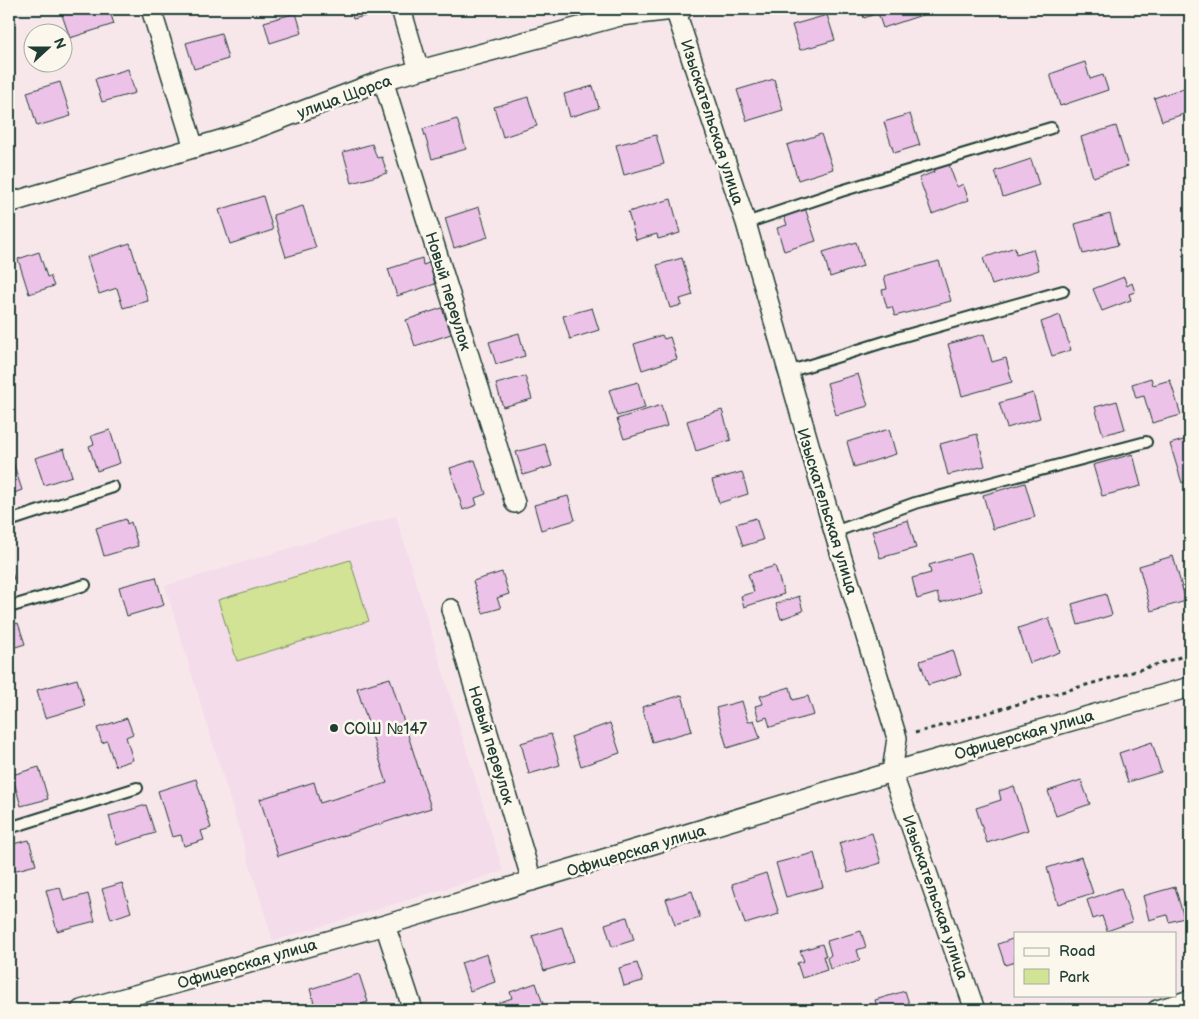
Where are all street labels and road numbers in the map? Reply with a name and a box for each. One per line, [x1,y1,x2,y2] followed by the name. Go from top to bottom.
[676,37,748,208] street label: Изыскательская улица
[295,71,395,123] street label: улица Щорса
[420,230,475,353] street label: Новый переулок
[792,426,861,597] street label: Изыскательская улица
[463,684,518,807] street label: Новый переулок
[952,706,1097,764] street label: Офицерская улица
[897,813,972,983] street label: Изыскательская улица
[565,821,709,882] street label: Офицерская улица
[175,935,320,993] street label: Офицерская улица

